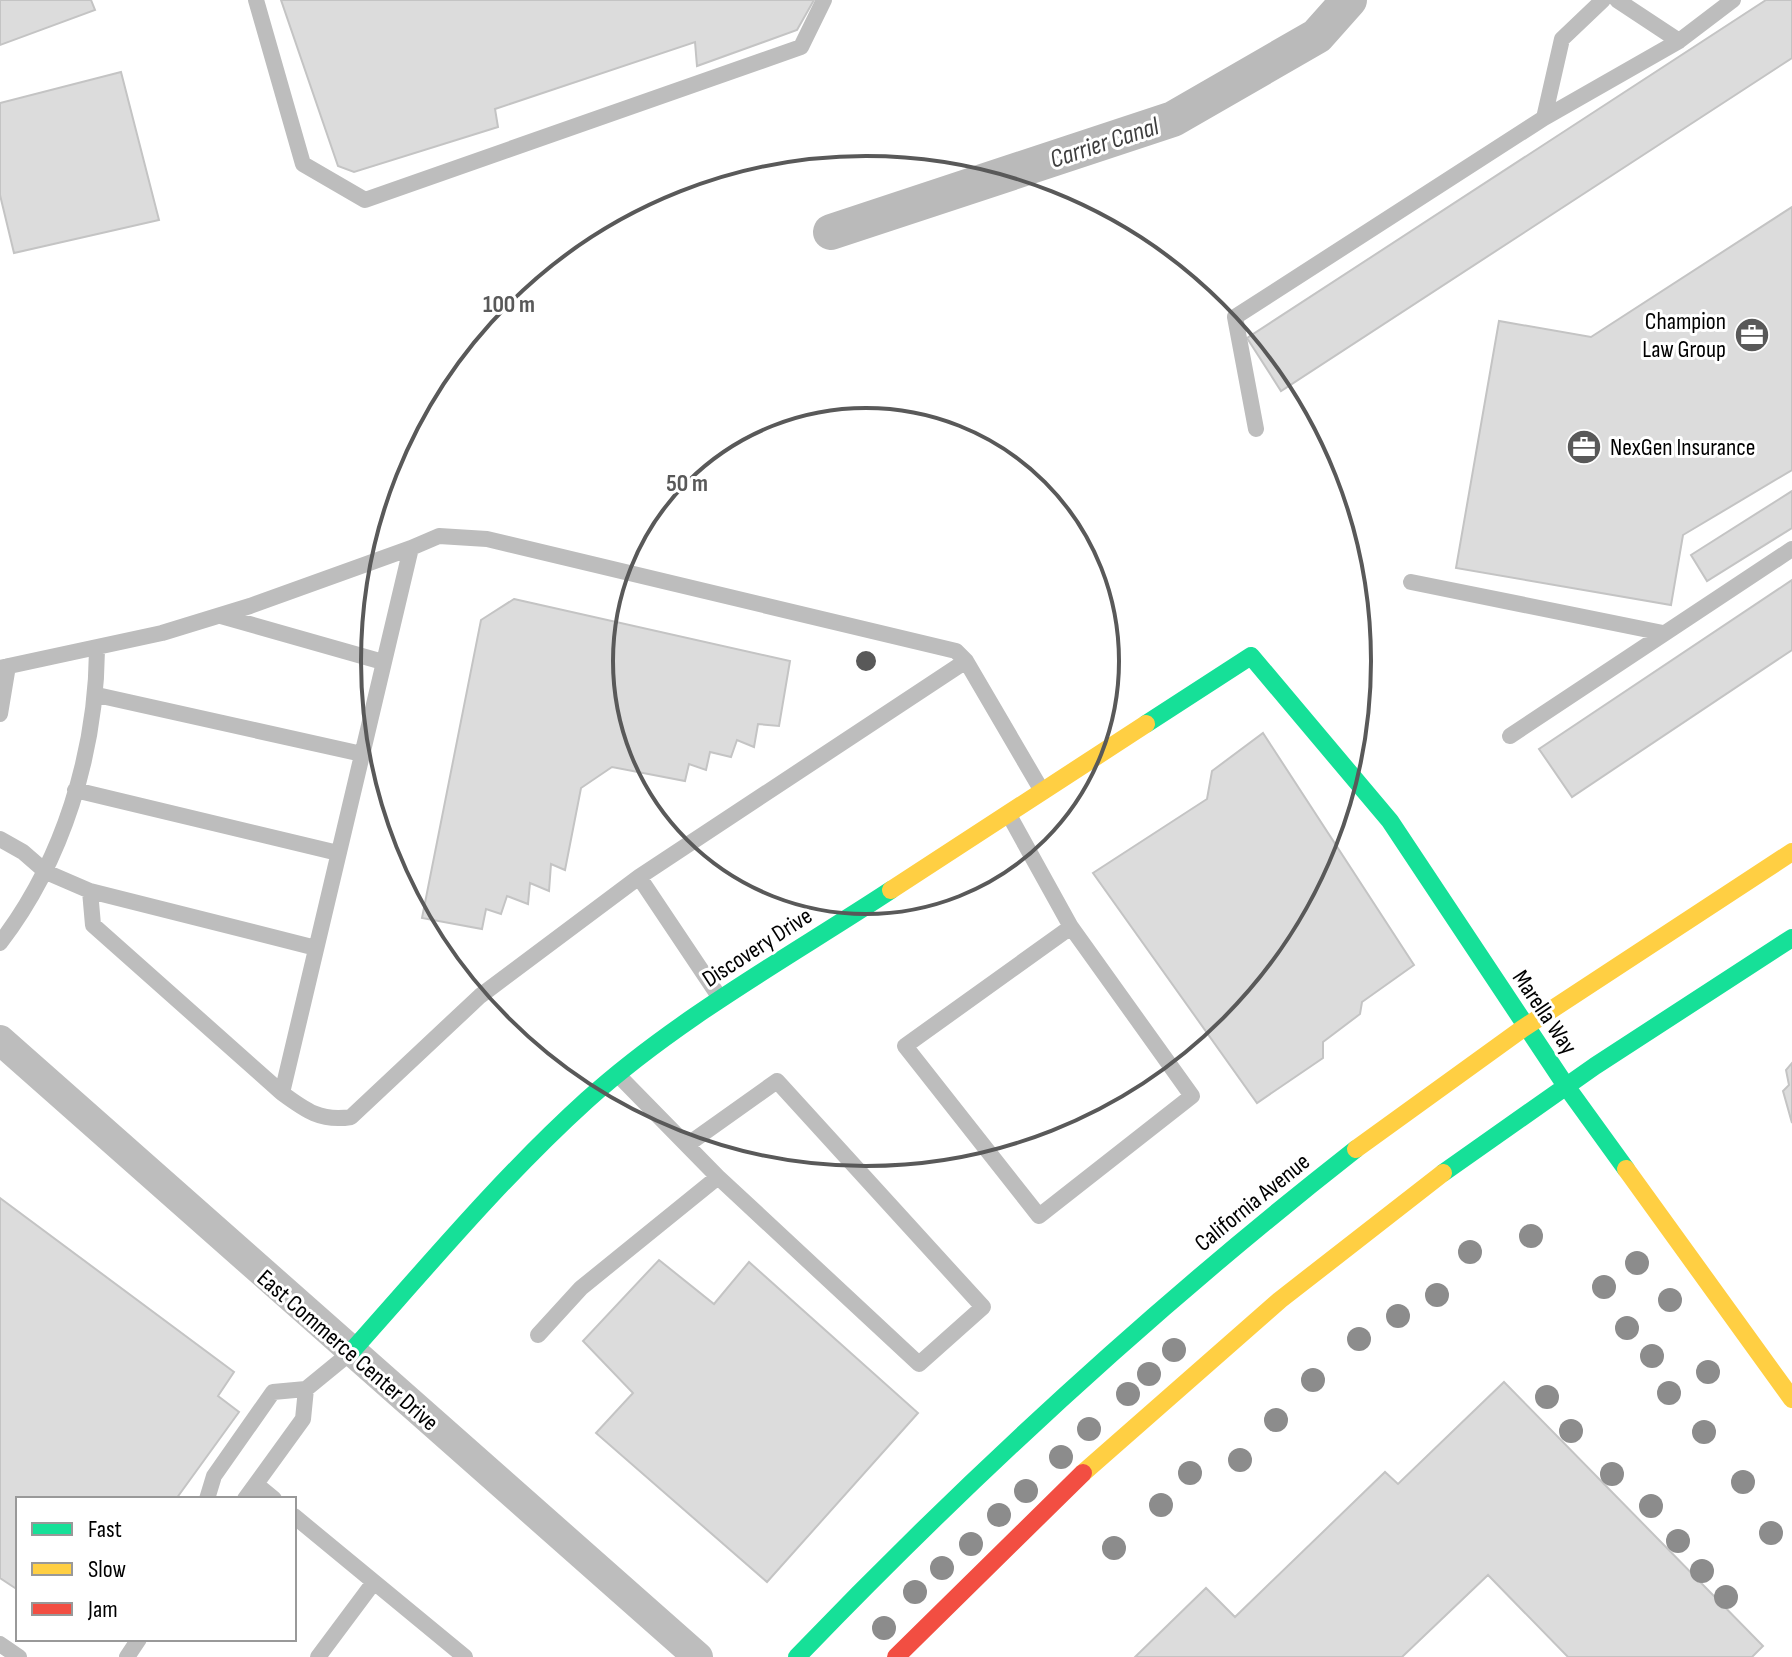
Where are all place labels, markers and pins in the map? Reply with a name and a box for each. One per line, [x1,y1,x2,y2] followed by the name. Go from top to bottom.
[1642,307,1726,364] place label: Champion Law Group
[1733,316,1771,354] office icon: Champion Law Group
[1565,428,1603,466] office icon: NexGen Insurance
[1610,433,1755,462] place label: NexGen Insurance
[852,647,880,675] centre of rings

